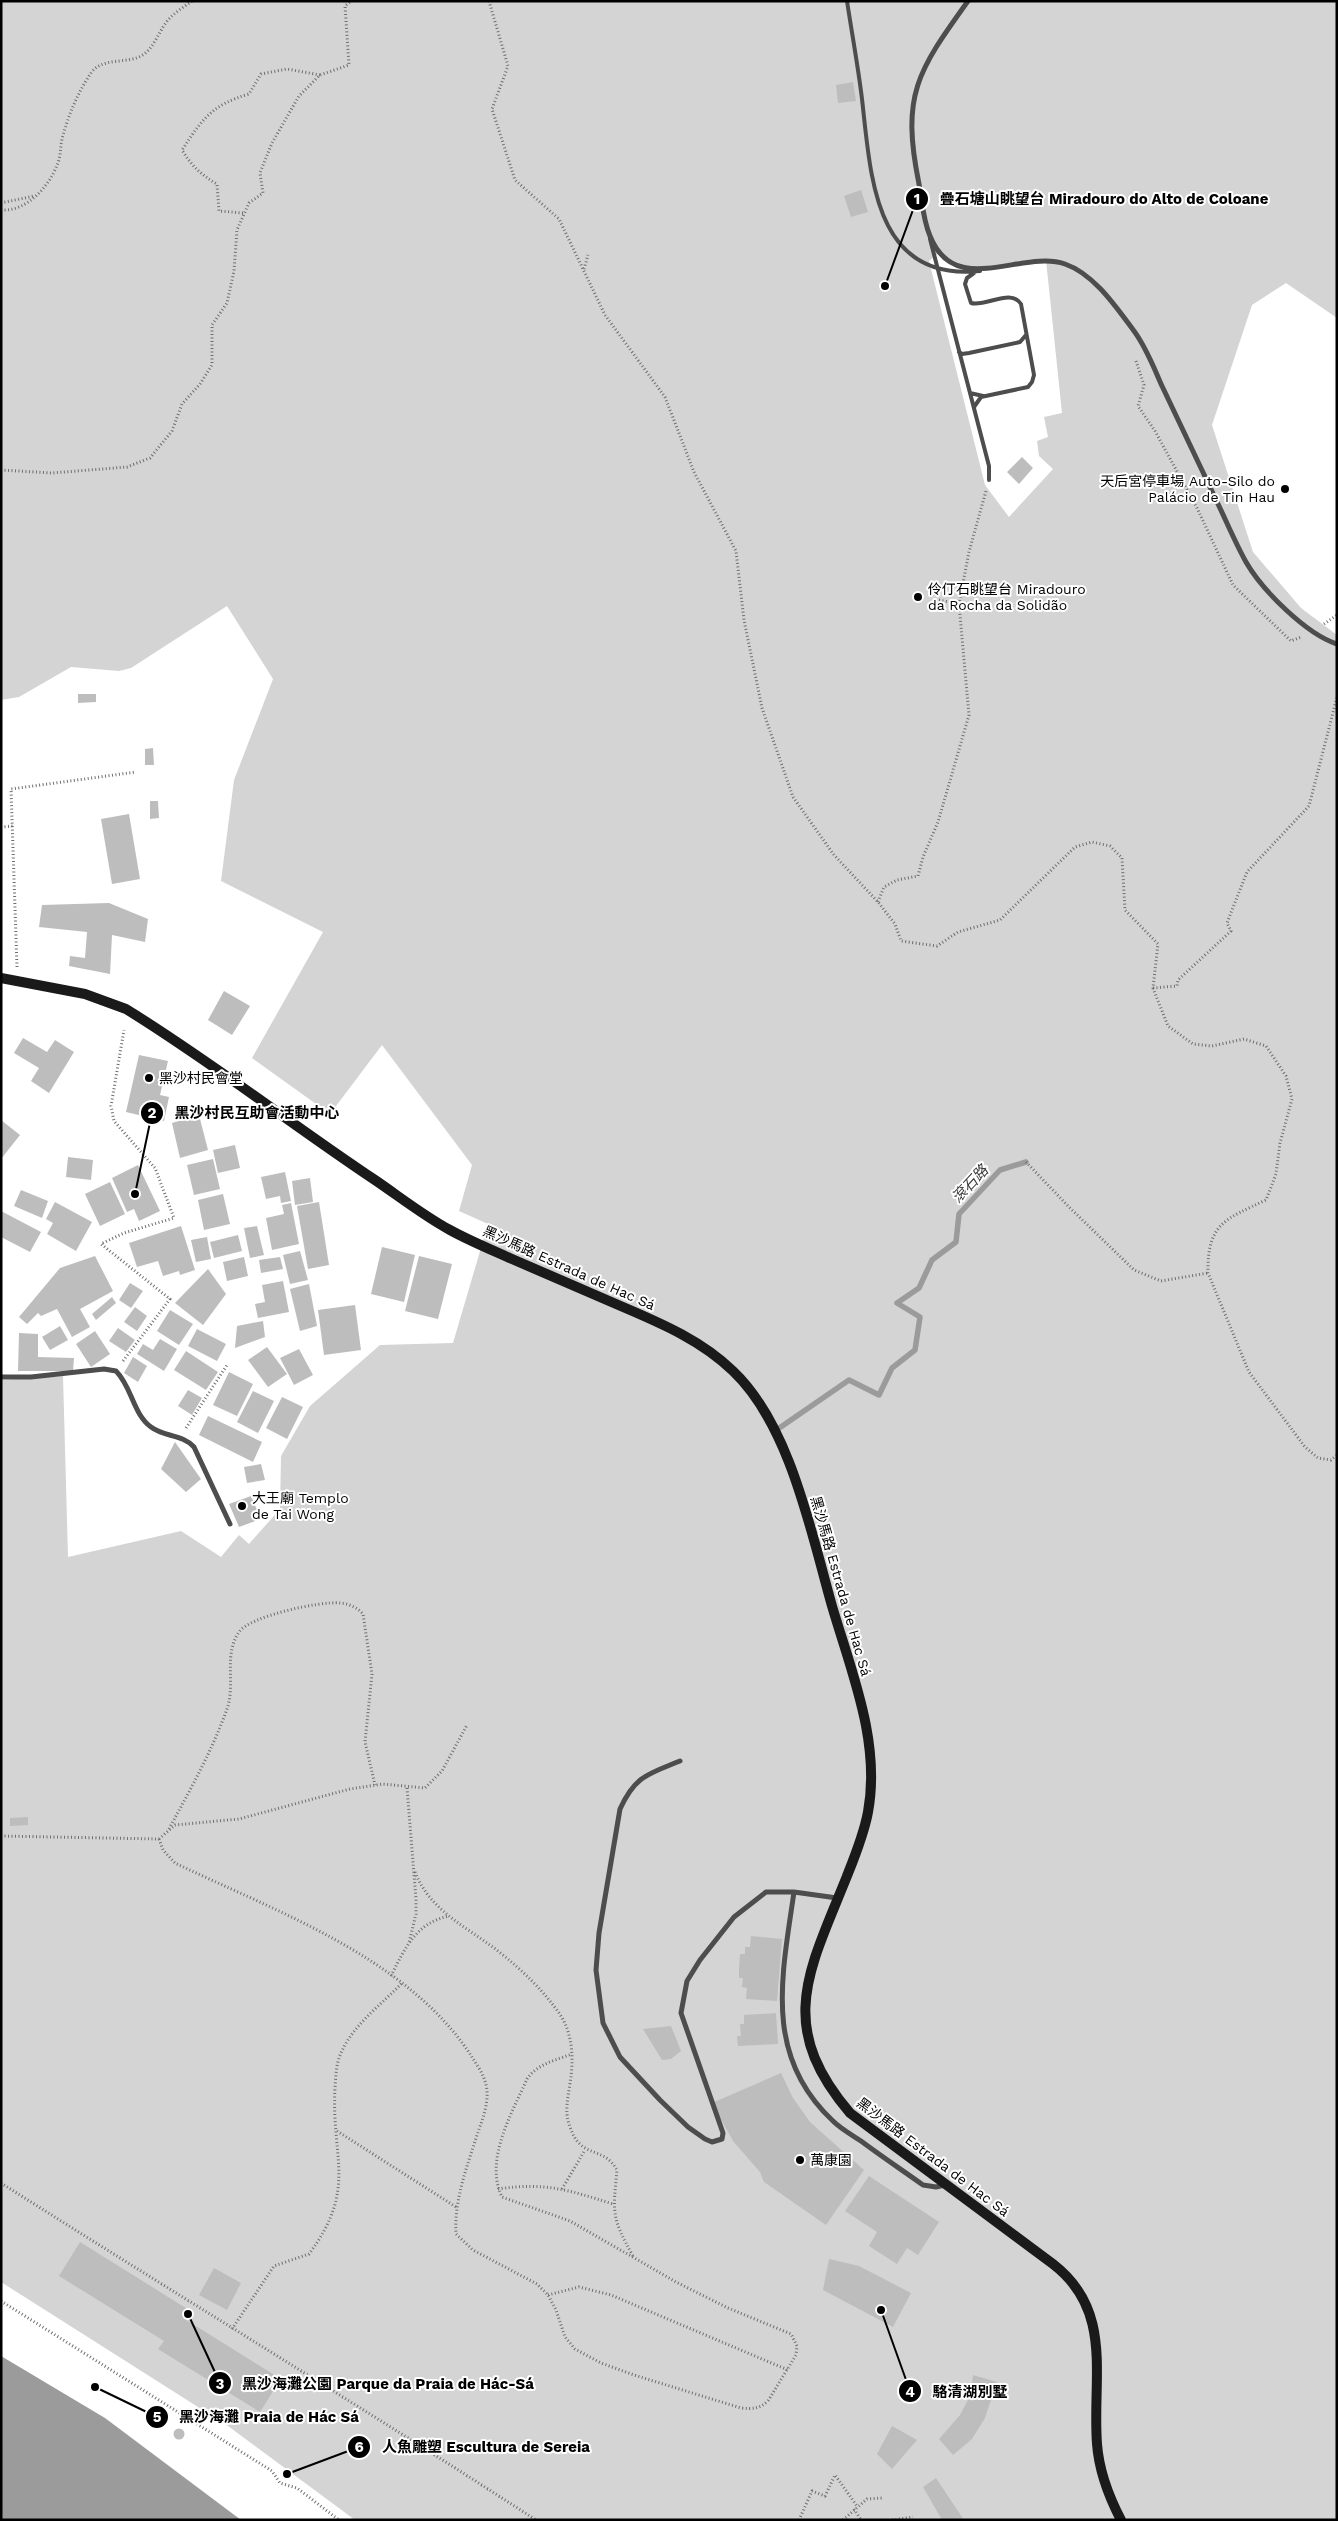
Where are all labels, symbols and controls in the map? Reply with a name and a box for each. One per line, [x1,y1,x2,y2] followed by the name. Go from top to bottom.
[904,184,1278,214] callout: 疊石塘山眺望台 Miradouro do Alto de Coloane
[914,190,920,208] text: 1
[940,190,1269,208] text: 疊石塘山眺望台 Miradouro do Alto de Coloane
[1100,473,1275,505] place label: 天后宮停車場 Auto-Silo do Palácio de Tin Hau
[1279,483,1291,495] marker: 天后宮停車場 Auto-Silo do Palácio de Tin Hau
[928,581,1086,613] place label: 伶仃石眺望台 Miradouro da Rocha da Solidão
[912,591,924,603] marker: 伶仃石眺望台 Miradouro da Rocha da Solidão
[159,1070,243,1086] place label: 黑沙村民會堂
[143,1072,155,1084] marker: 黑沙村民會堂
[139,1098,349,1128] callout: 黑沙村民互助會活動中心
[148,1104,157,1122] text: 2
[174,1104,340,1122] text: 黑沙村民互助會活動中心
[948,1160,993,1207] water label: 滾石路
[480,1223,658,1313] street label: 黑沙馬路 Estrada de Hac Sá
[252,1490,349,1522] place label: 大王廟 Templo de Tai Wong
[808,1494,874,1678] street label: 黑沙馬路 Estrada de Hac Sá
[236,1500,248,1512] marker: 大王廟 Templo de Tai Wong
[854,2094,1012,2220] street label: 黑沙馬路 Estrada de Hac Sá
[810,2152,852,2168] place label: 萬康園
[794,2154,806,2166] marker: 萬康園
[207,2368,544,2398] callout: 黑沙海灘公園 Parque da Praia de Hác-Sá
[216,2375,225,2393] text: 3
[242,2375,534,2393] text: 黑沙海灘公園 Parque da Praia de Hác-Sá
[897,2376,1017,2406] callout: 駱清湖別墅
[905,2383,915,2401] text: 4
[932,2383,1008,2401] text: 駱清湖別墅
[144,2402,369,2432] callout: 黑沙海灘 Praia de Hác Sá
[153,2408,162,2426] text: 5
[179,2408,359,2426] text: 黑沙海灘 Praia de Hác Sá
[346,2432,600,2462] callout: 人魚雕塑 Escultura de Sereia
[354,2438,364,2456] text: 6
[382,2438,590,2456] text: 人魚雕塑 Escultura de Sereia

